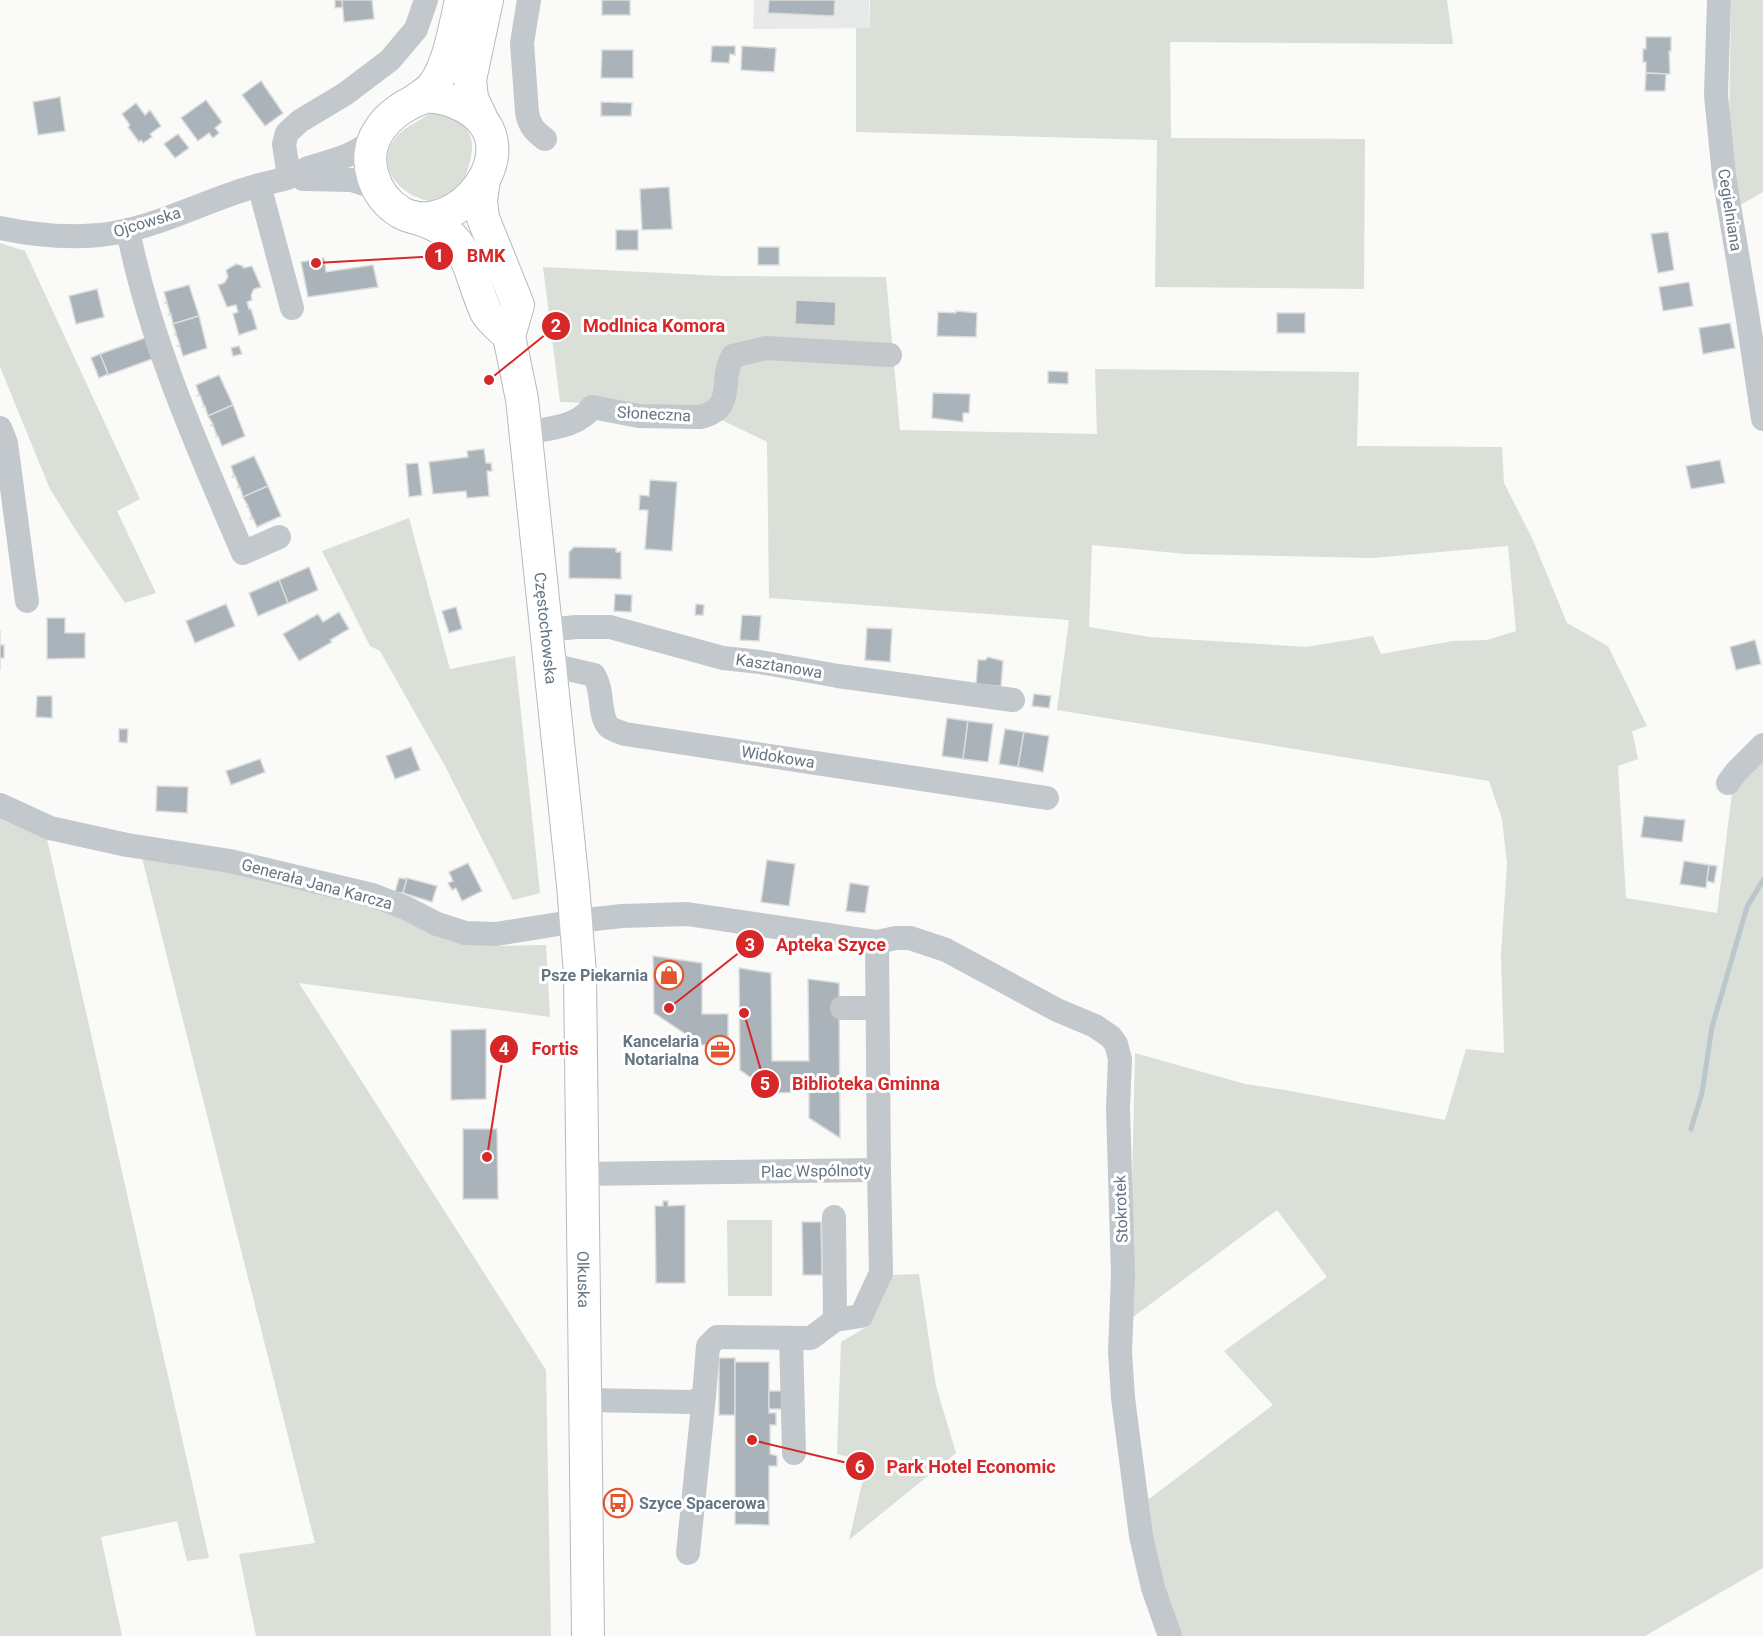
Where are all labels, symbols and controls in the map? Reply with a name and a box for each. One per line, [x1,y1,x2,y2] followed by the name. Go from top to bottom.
[1714,167,1746,253] street label: Cegielniana
[111,203,183,241] street label: Ojcowska
[424,238,517,274] callout: BMK
[434,245,444,266] text: 1
[467,245,506,266] text: BMK
[541,308,737,344] callout: Modlnica Komora
[551,315,561,336] text: 2
[583,315,725,336] text: Modlnica Komora
[616,403,692,425] street label: Słoneczna
[531,571,561,685] street label: Częstochowska
[734,650,824,682] street label: Kasztanowa
[740,742,816,772] street label: Widokowa
[239,855,395,913] street label: Generała Jana Karcza
[735,926,898,962] callout: Apteka Szyce
[745,934,755,955] text: 3
[776,934,886,955] text: Apteka Szyce
[653,959,685,991] shop icon: Psze Piekarnia
[541,966,648,985] place label: Psze Piekarnia
[489,1031,590,1067] callout: Fortis
[623,1032,699,1069] place label: Kancelaria Notarialna
[704,1034,736,1066] office icon: Kancelaria Notarialna
[499,1038,509,1059] text: 4
[532,1038,579,1059] text: Fortis
[750,1066,952,1102] callout: Biblioteka Gminna
[760,1073,770,1094] text: 5
[792,1073,940,1094] text: Biblioteka Gminna
[761,1161,872,1181] street label: Plac Wspólnoty
[1110,1174,1132,1243] street label: Stokrotek
[574,1251,594,1308] street label: Olkuska
[845,1448,1068,1484] callout: Park Hotel Economic
[855,1456,865,1477] text: 6
[886,1456,1056,1477] text: Park Hotel Economic
[602,1487,634,1519] bus stop icon: Szyce Spacerowa
[639,1494,766,1513] place label: Szyce Spacerowa

